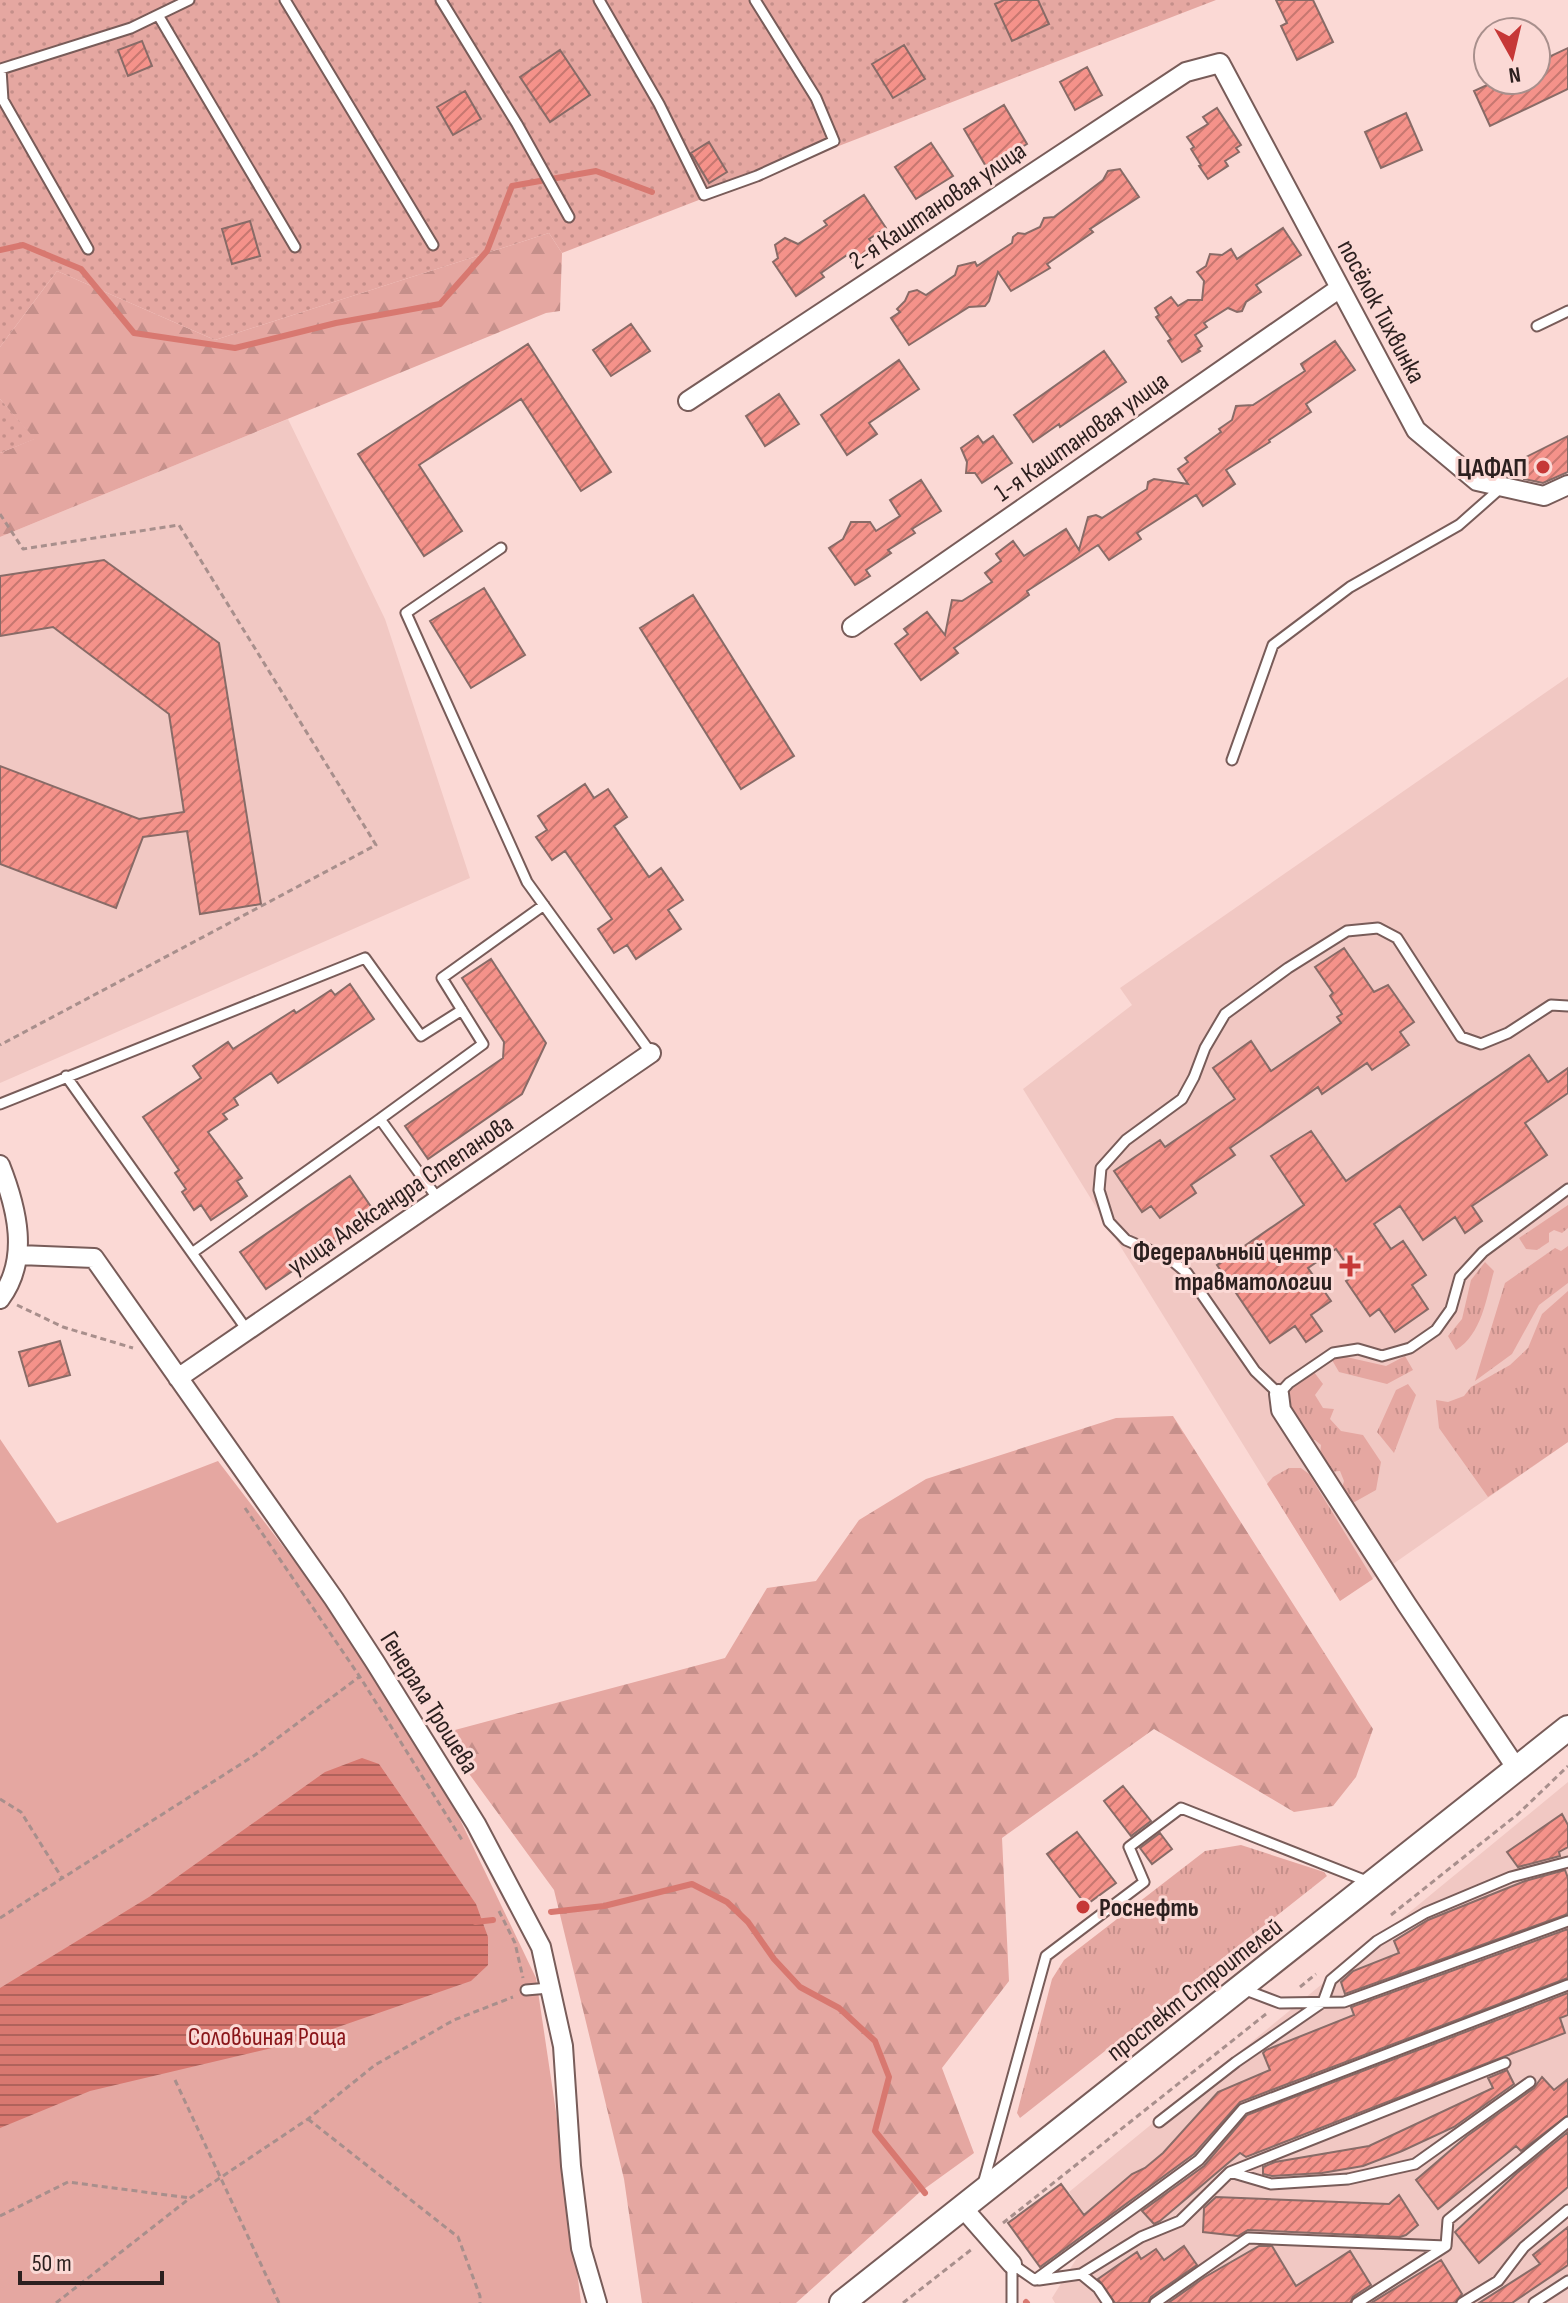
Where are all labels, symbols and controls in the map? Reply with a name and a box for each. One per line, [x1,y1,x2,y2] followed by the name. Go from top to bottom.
[1472,16,1552,96] north arrow
[1507,60,1522,89] text: N
[843,136,1032,277] street label: 2-я Каштановая улица
[1330,235,1431,389] street label: посёлок Тихвинка
[989,366,1175,509] street label: 1-я Каштановая улица
[1457,453,1527,484] place label: ЦАФАП
[1534,458,1552,476] marker: ЦАФАП
[282,1108,519,1282] street label: улица Александра Степанова
[1133,1237,1332,1298] place label: Федеральный центр травматологии
[1339,1255,1361,1277] marker: Федеральный центр травматологии
[373,1626,485,1780] street label: Генерала Трошева
[1099,1893,1199,1924] place label: Роснефть
[1074,1898,1092,1916] marker: Роснефть
[1101,1912,1289,2068] street label: проспект Строителей
[188,2022,346,2053] park label: Соловьиная Роща
[20,2235,162,2285] scale bar
[32,2249,72,2278] text: 50 m

